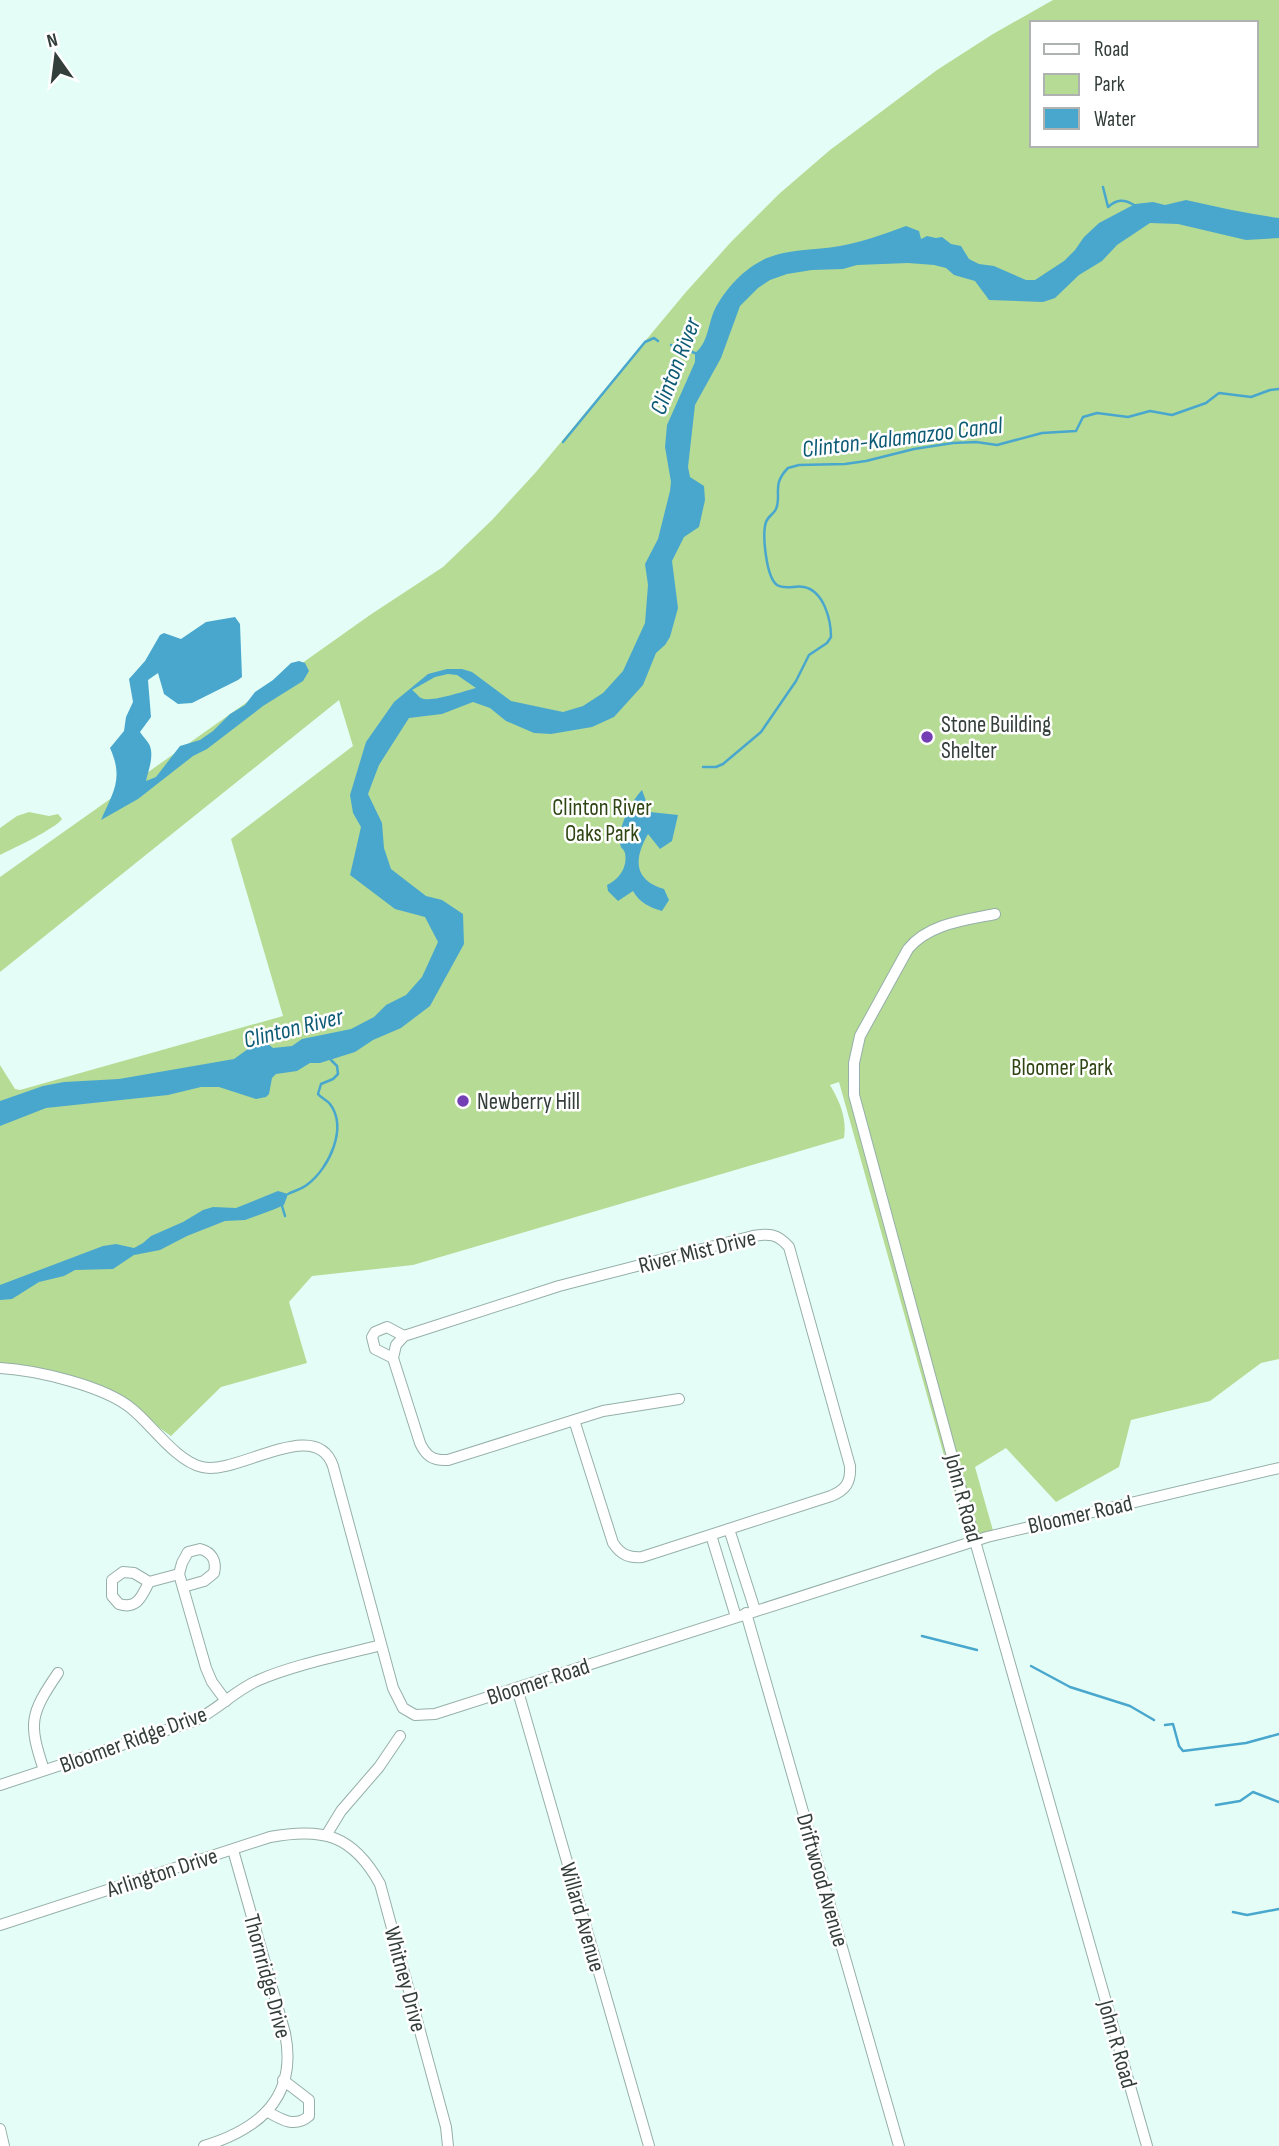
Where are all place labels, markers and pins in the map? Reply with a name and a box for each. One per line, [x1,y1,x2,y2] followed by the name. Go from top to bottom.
[941,711,1051,765] place label: Stone Building Shelter
[919,729,935,745] marker: Stone Building Shelter
[477,1088,580,1116] place label: Newberry Hill
[455,1093,471,1109] marker: Newberry Hill

